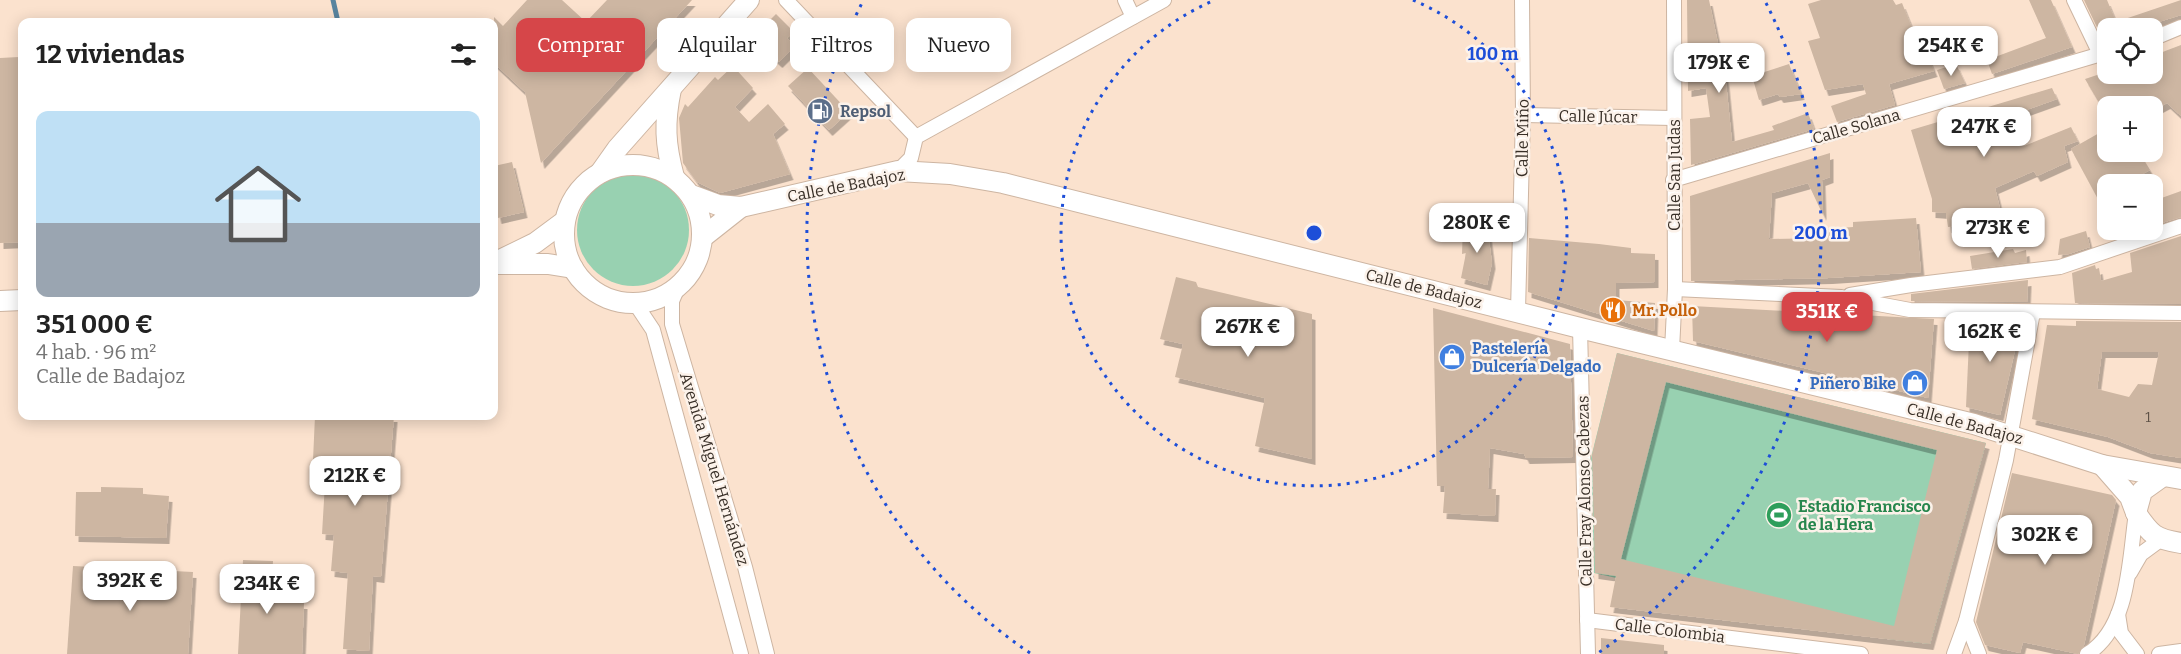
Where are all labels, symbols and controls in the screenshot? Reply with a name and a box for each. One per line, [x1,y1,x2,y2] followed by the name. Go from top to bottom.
[516,18,645,72] chip: Comprar
[657,18,778,72] chip: Alquilar
[790,18,894,72] chip: Filtros
[906,18,1011,72] chip: Nuevo
[2097,18,2163,240] map controls
[2097,18,2163,84] button: locate
[1902,26,2000,77] pin: 254K €
[1918,33,1984,57] text: 254K €
[447,38,480,71] icon: filters
[36,39,185,70] text: 12 viviendas
[1467,43,1519,65] text: 100 m
[1670,43,1768,94] pin: 179K €
[1688,50,1750,74] text: 179K €
[805,96,835,126] fuel station icon: Repsol
[2097,96,2163,162] button: +
[1512,99,1533,177] street label: Calle Miño
[840,102,891,121] place label: Repsol
[1810,105,1902,148] street label: Calle Solana
[1559,106,1637,127] street label: Calle Júcar
[1935,107,2033,158] pin: 247K €
[1951,114,2017,138] text: 247K €
[1665,119,1684,231] street label: Calle San Judas
[204,150,312,258] icon: home
[786,165,907,206] street label: Calle de Badajoz
[2097,174,2163,240] button: −
[1428,203,1526,254] pin: 280K €
[1949,208,2047,259] pin: 273K €
[1443,210,1511,234] text: 280K €
[1966,215,2030,239] text: 273K €
[1794,222,1848,244] text: 200 m
[1304,223,1324,243] centre of rings
[1364,265,1484,312] street label: Calle de Badajoz
[1778,292,1876,343] pin: 351K €
[1598,295,1628,325] restaurant icon: Mr. Pollo
[1796,299,1858,323] text: 351K €
[1632,301,1697,320] place label: Mr. Pollo
[1199,307,1297,358] pin: 267K €
[36,309,153,340] text: 351 000 €
[1941,312,2039,363] pin: 162K €
[1215,314,1281,338] text: 267K €
[1958,319,2022,343] text: 162K €
[1472,339,1601,376] place label: Pastelería Dulcería Delgado
[36,340,156,364] text: 4 hab. · 96 m²
[1437,342,1467,372] shop icon: Pastelería Dulcería Delgado
[36,364,185,388] text: Calle de Badajoz
[1900,368,1930,398] shop icon: Piñero Bike
[676,370,753,568] street label: Avenida Miguel Hernández
[1810,374,1896,393] place label: Piñero Bike
[1573,395,1596,587] street label: Calle Fray Alonso Cabezas
[1905,399,2025,448] street label: Calle de Badajoz
[2145,409,2151,426] house number: 1
[306,456,404,507] pin: 212K €
[323,463,387,487] text: 212K €
[1798,497,1931,534] place label: Estadio Francisco de la Hera
[1764,500,1794,530] sports icon: Estadio Francisco de la Hera
[1996,515,2094,566] pin: 302K €
[2011,522,2079,546] text: 302K €
[81,561,179,612] pin: 392K €
[218,564,316,615] pin: 234K €
[97,568,163,592] text: 392K €
[234,571,300,595] text: 234K €
[1614,614,1726,647] street label: Calle Colombia

